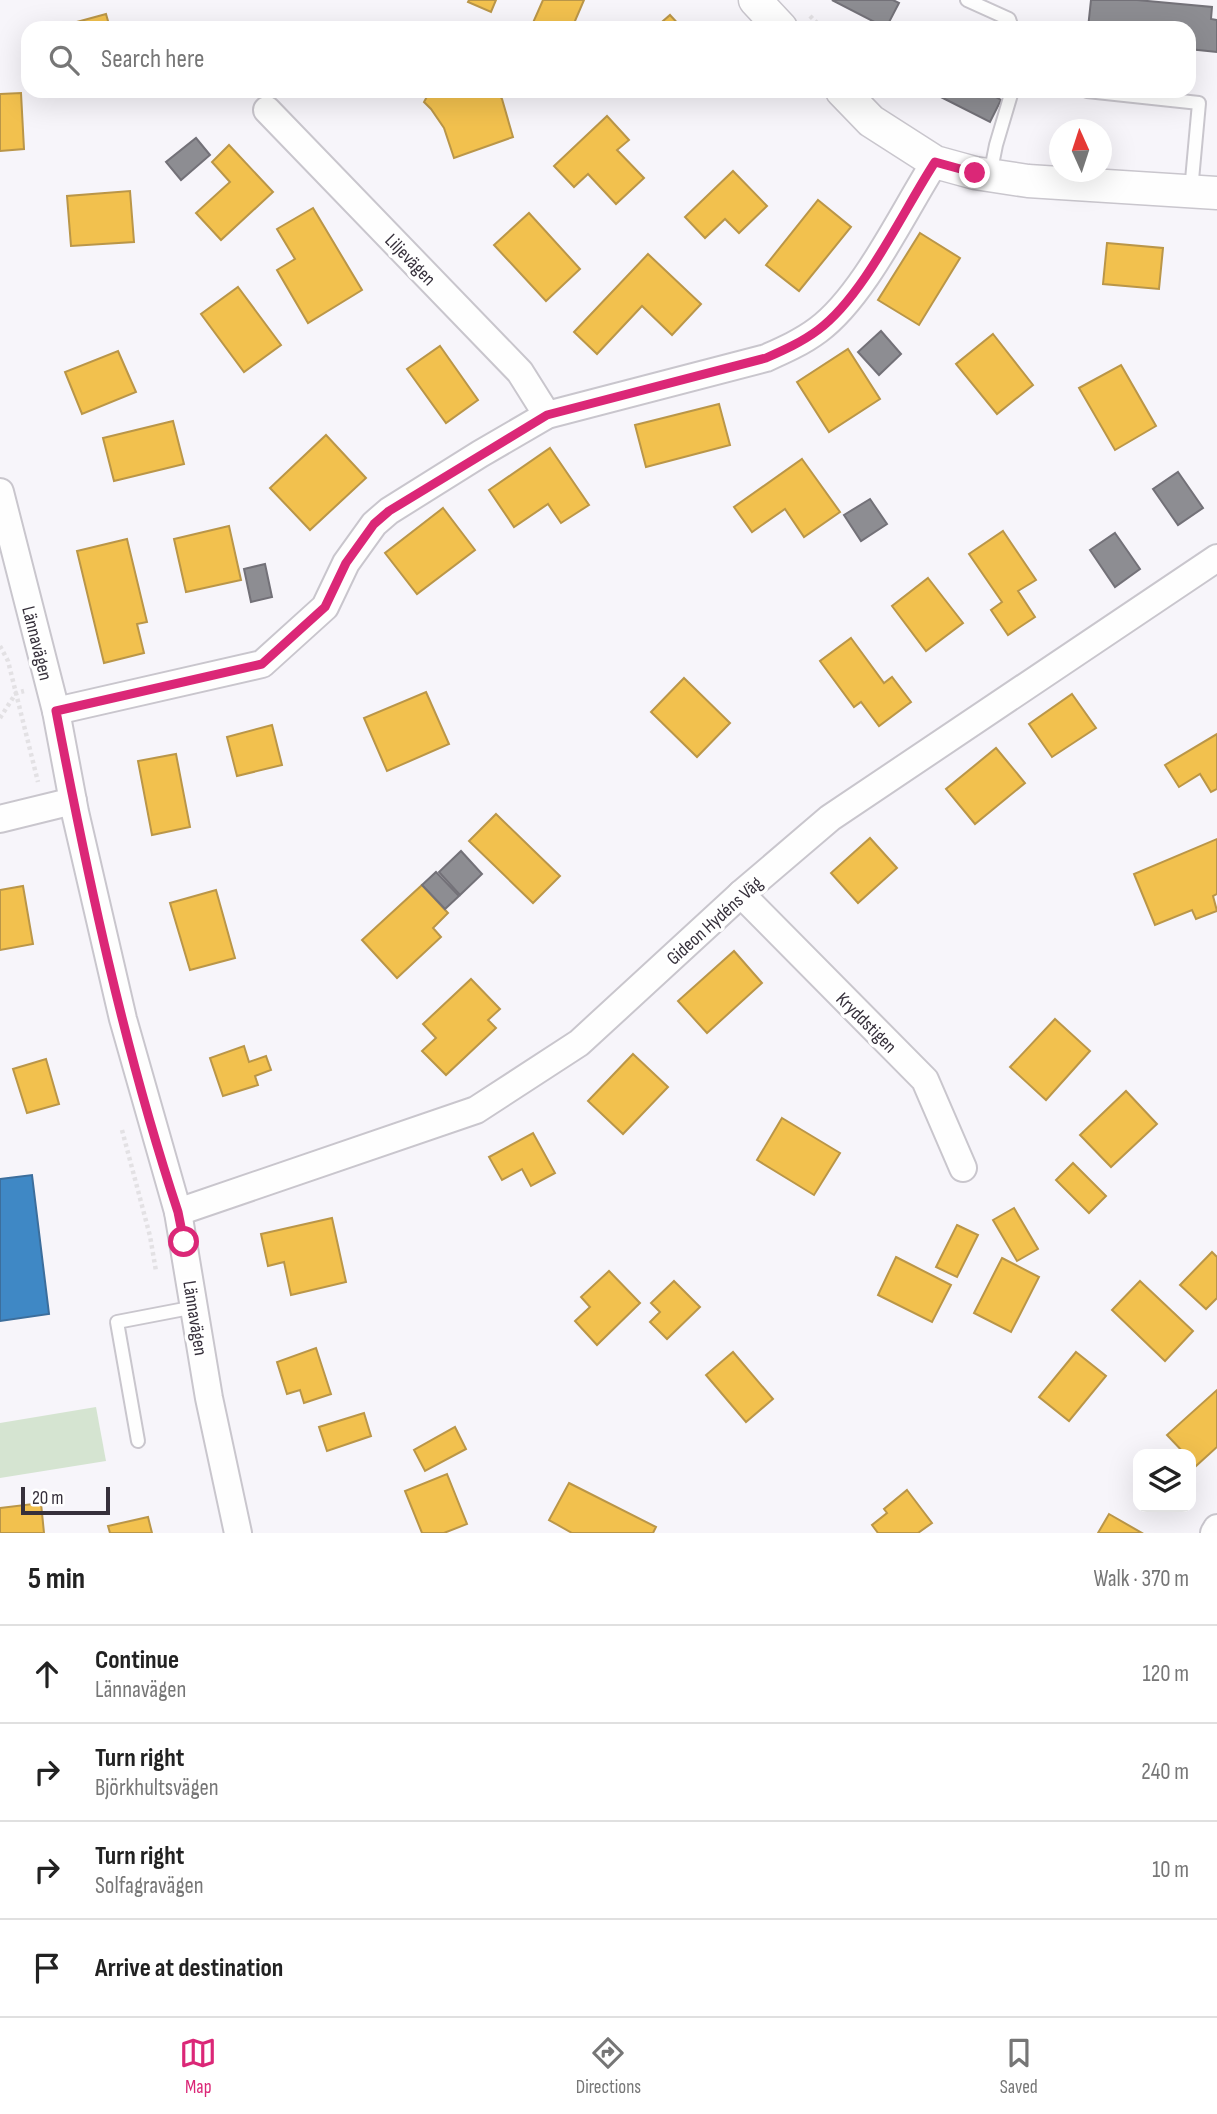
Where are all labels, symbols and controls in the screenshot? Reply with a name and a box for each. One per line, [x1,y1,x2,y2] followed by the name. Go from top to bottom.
[21,21,1196,98] search box
[45,41,83,79] icon: search
[101,44,204,75] text: Search here
[1049,119,1112,182] north arrow
[959,157,990,188] route end
[380,229,440,291] street label: Liljevägen
[16,604,57,683] street label: Lännavägen
[662,872,768,970] street label: Gideon Hydéns Väg
[831,988,901,1058] street label: Kryddstigen
[168,1226,199,1257] route start
[177,1279,212,1357] street label: Lännavägen
[1133,1449,1196,1512] map controls
[1133,1449,1196,1512] button: layers
[21,1484,110,1516] scale bar
[32,1487,64,1510] text: 20 m
[28,1561,85,1597] text: 5 min
[1093,1565,1189,1593] text: Walk · 370 m
[95,1645,179,1676] text: Continue
[28,1655,66,1693] icon: ahead
[1143,1660,1189,1688] text: 120 m
[95,1676,186,1704] text: Lännavägen
[95,1743,184,1774] text: Turn right
[28,1753,66,1791] icon: right
[1141,1758,1189,1786] text: 240 m
[95,1774,219,1802] text: Björkhultsvägen
[95,1841,184,1872] text: Turn right
[28,1851,66,1889] icon: right
[1152,1856,1189,1884] text: 10 m
[95,1872,204,1900] text: Solfagravägen
[28,1949,66,1987] icon: arrive
[95,1953,283,1984] text: Arrive at destination
[179,2034,217,2099] tab: Map
[576,2034,641,2099] tab: Directions
[1000,2034,1038,2099] tab: Saved

